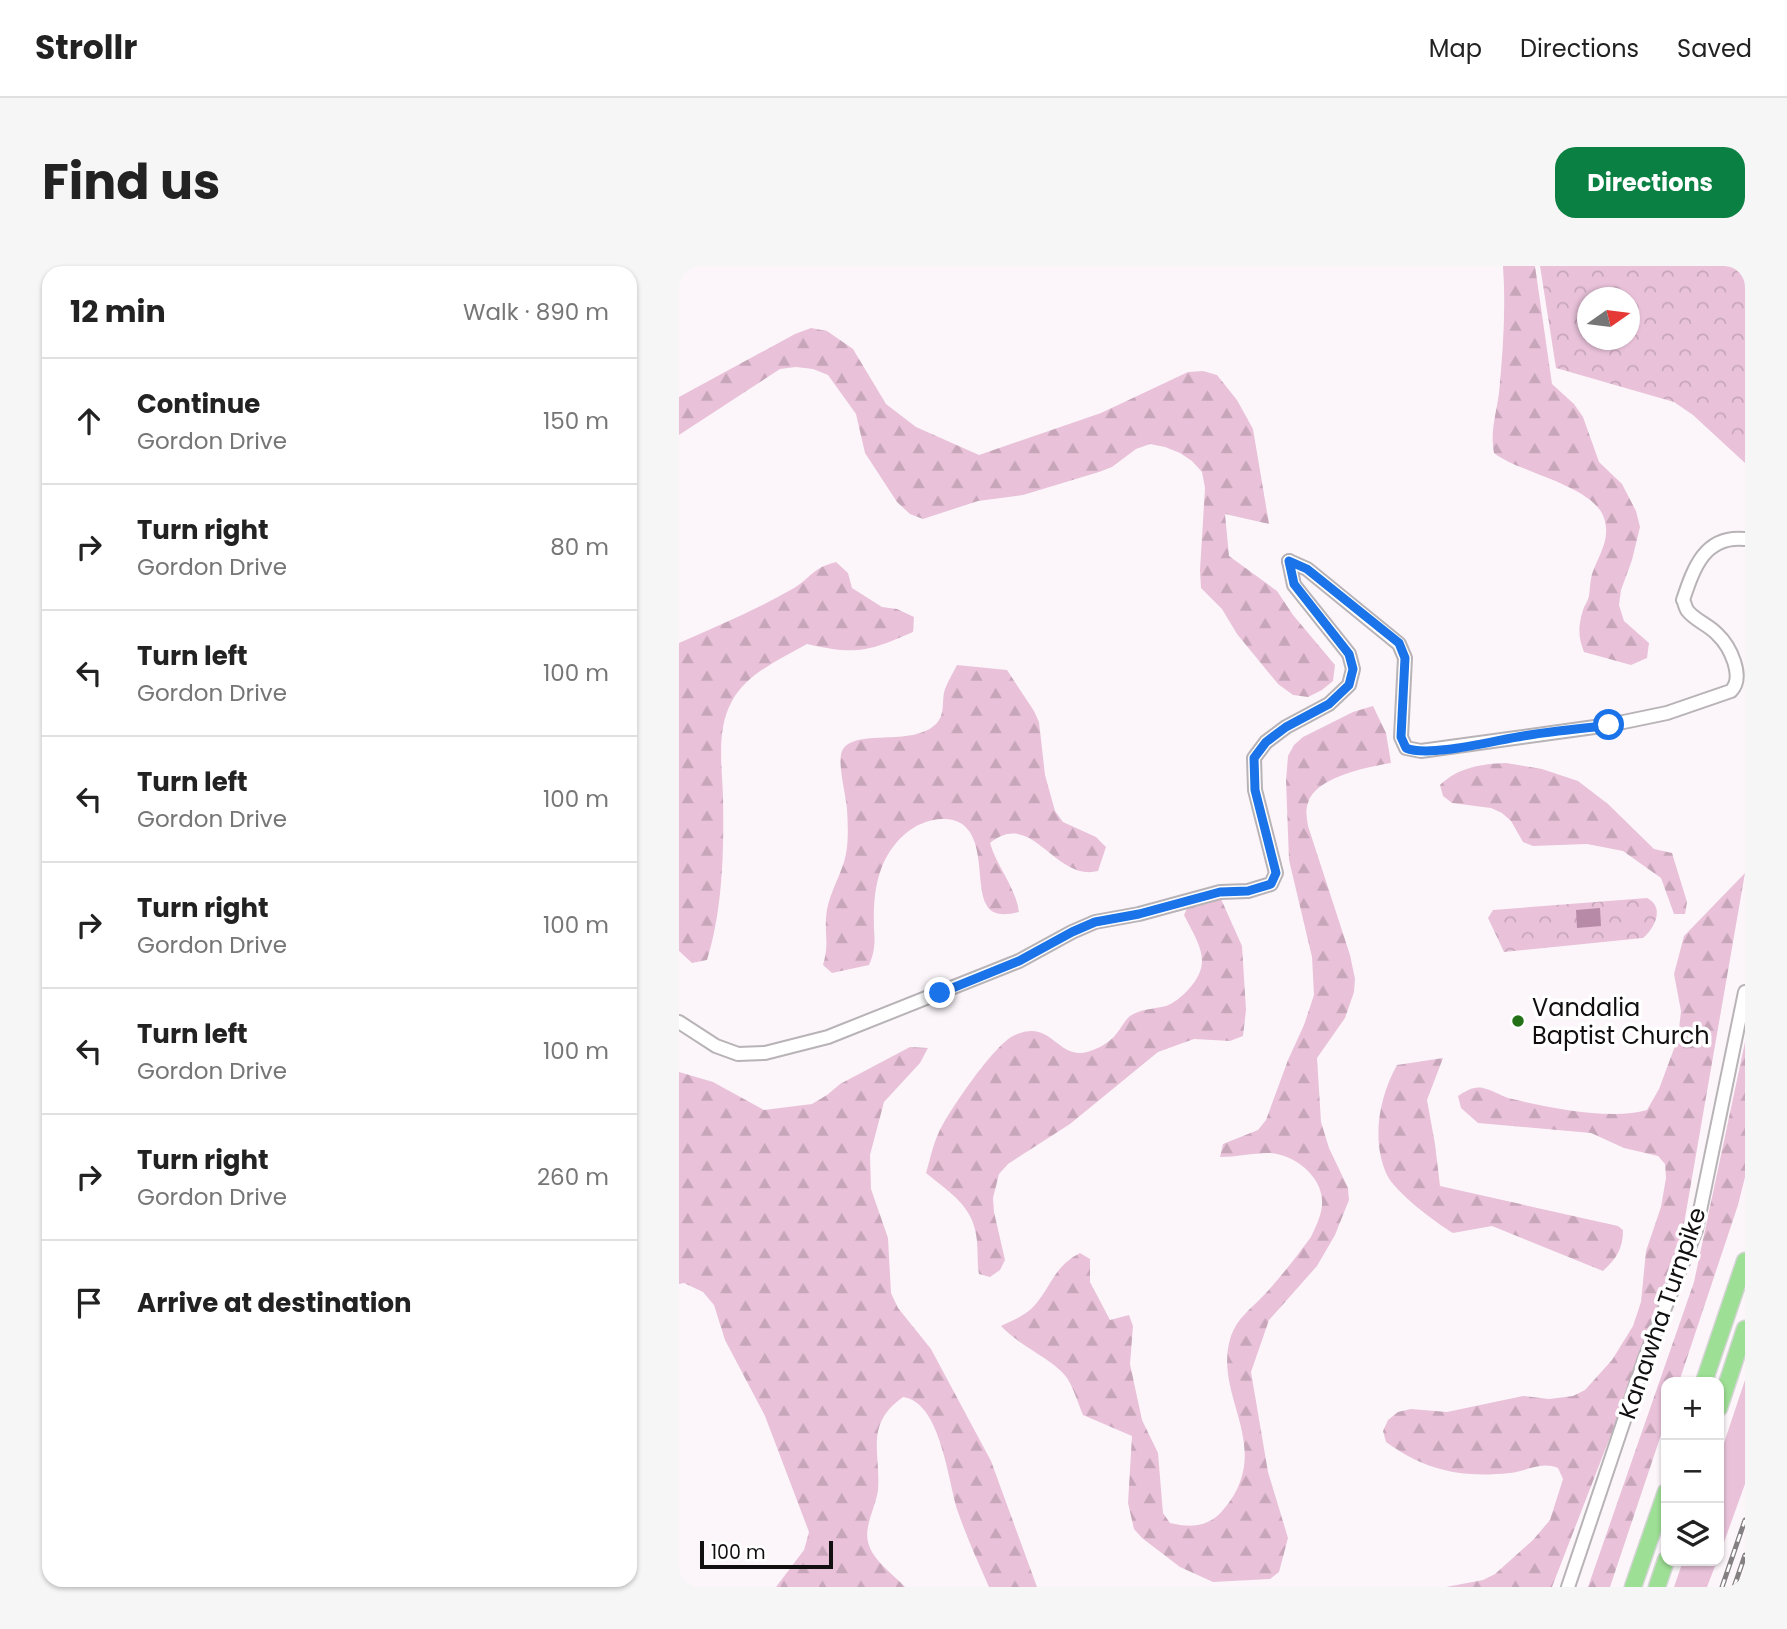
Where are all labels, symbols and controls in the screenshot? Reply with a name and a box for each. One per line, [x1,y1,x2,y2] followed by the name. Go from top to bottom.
[35,24,137,71] text: Strollr
[1429,32,1482,65] text: Map
[1520,32,1639,65] text: Directions
[1677,32,1752,65] text: Saved
[1555,147,1745,218] button: Directions
[42,148,220,216] text: Find us
[1577,287,1640,350] north arrow
[70,290,166,333] text: 12 min
[463,296,609,328] text: Walk · 890 m
[137,386,260,422] text: Continue
[70,402,108,440] icon: ahead
[543,405,609,437] text: 150 m
[137,425,287,457] text: Gordon Drive
[137,512,269,548] text: Turn right
[70,528,108,566] icon: right
[550,531,609,563] text: 80 m
[137,551,287,583] text: Gordon Drive
[137,638,248,674] text: Turn left
[70,654,108,692] icon: left
[543,657,609,689] text: 100 m
[137,677,287,709] text: Gordon Drive
[1593,709,1624,740] route start
[137,764,248,800] text: Turn left
[70,780,108,818] icon: left
[543,783,609,815] text: 100 m
[137,803,287,835] text: Gordon Drive
[137,890,269,926] text: Turn right
[70,906,108,944] icon: right
[543,909,609,941] text: 100 m
[137,929,287,961] text: Gordon Drive
[924,977,955,1008] route end
[1532,991,1710,1052] place label: Vandalia Baptist Church
[1510,1013,1526,1029] marker: Vandalia Baptist Church
[137,1016,248,1052] text: Turn left
[70,1032,108,1070] icon: left
[543,1035,609,1067] text: 100 m
[137,1055,287,1087] text: Gordon Drive
[137,1142,269,1178] text: Turn right
[70,1158,108,1196] icon: right
[537,1161,609,1193] text: 260 m
[137,1181,287,1213] text: Gordon Drive
[1610,1203,1714,1423] street label: Kanawha Turnpike
[70,1284,108,1322] icon: arrive
[137,1285,412,1321] text: Arrive at destination
[1661,1377,1724,1566] map controls
[1661,1377,1724,1440] button: +
[1661,1440,1724,1503] button: −
[1661,1503,1724,1566] button: layers
[700,1538,833,1570] scale bar
[711,1539,766,1566] text: 100 m

